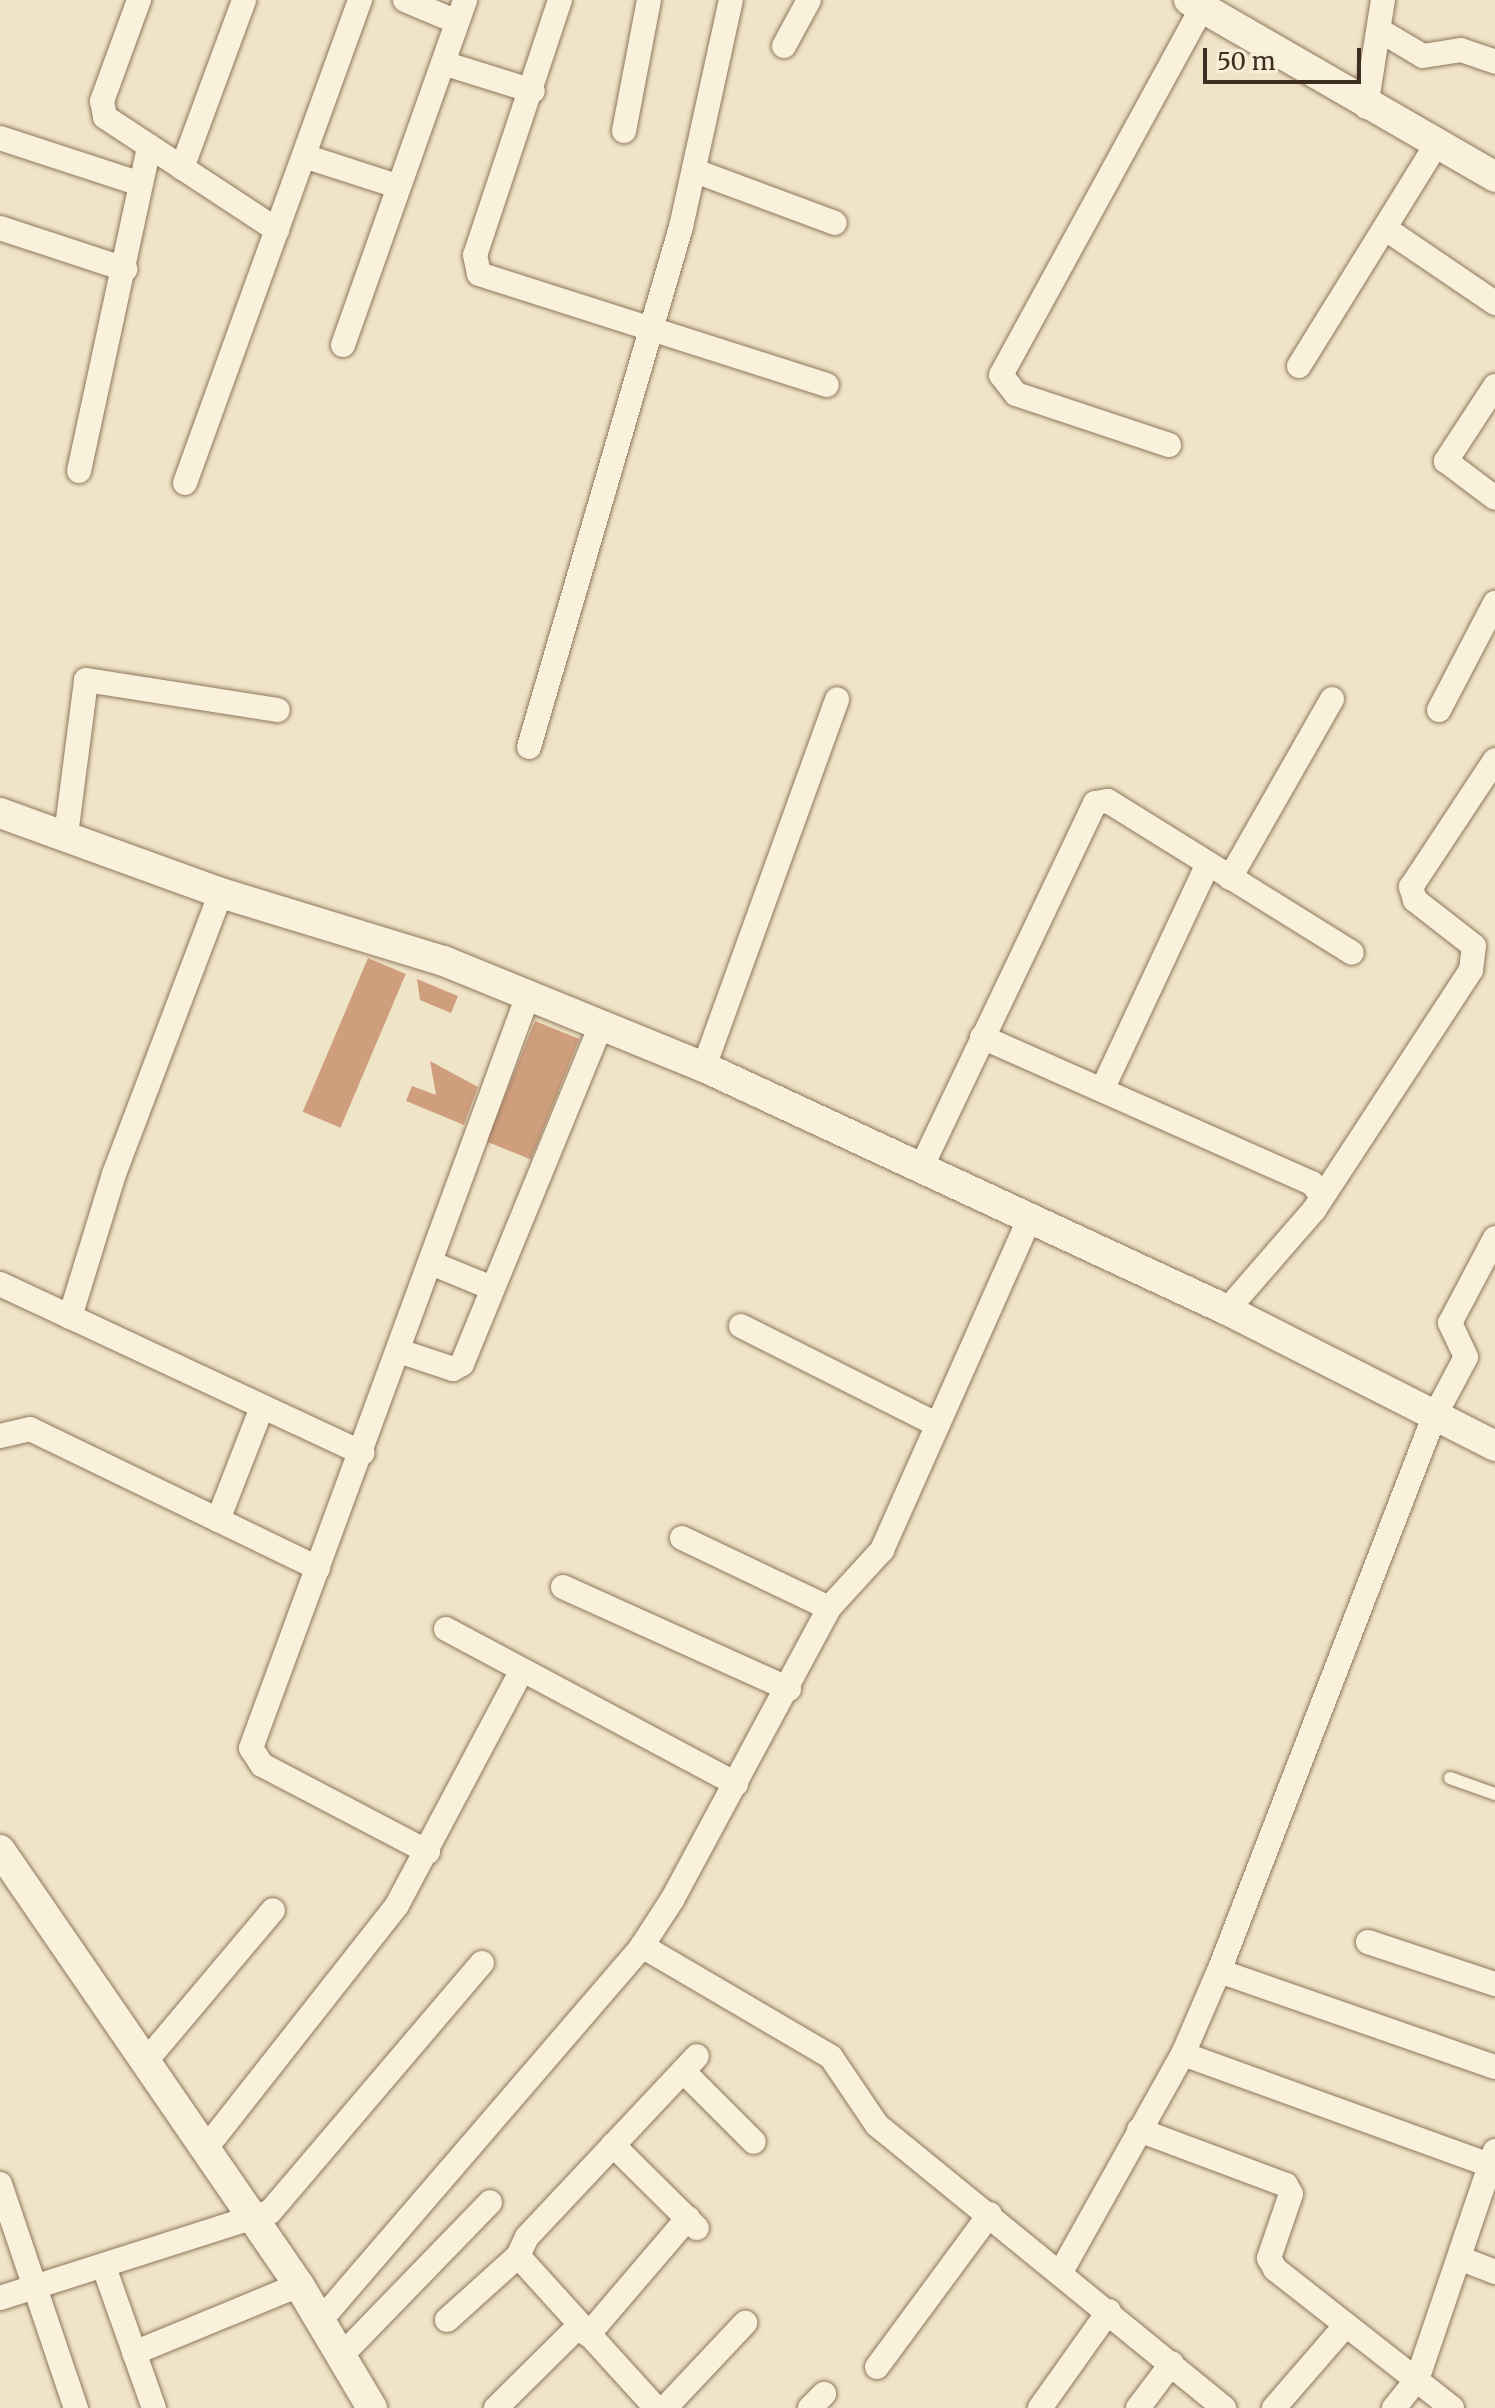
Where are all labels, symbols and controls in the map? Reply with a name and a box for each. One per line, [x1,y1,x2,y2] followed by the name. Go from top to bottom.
[1207,32,1365,82] scale bar
[1217,46,1276,77] text: 50 m

